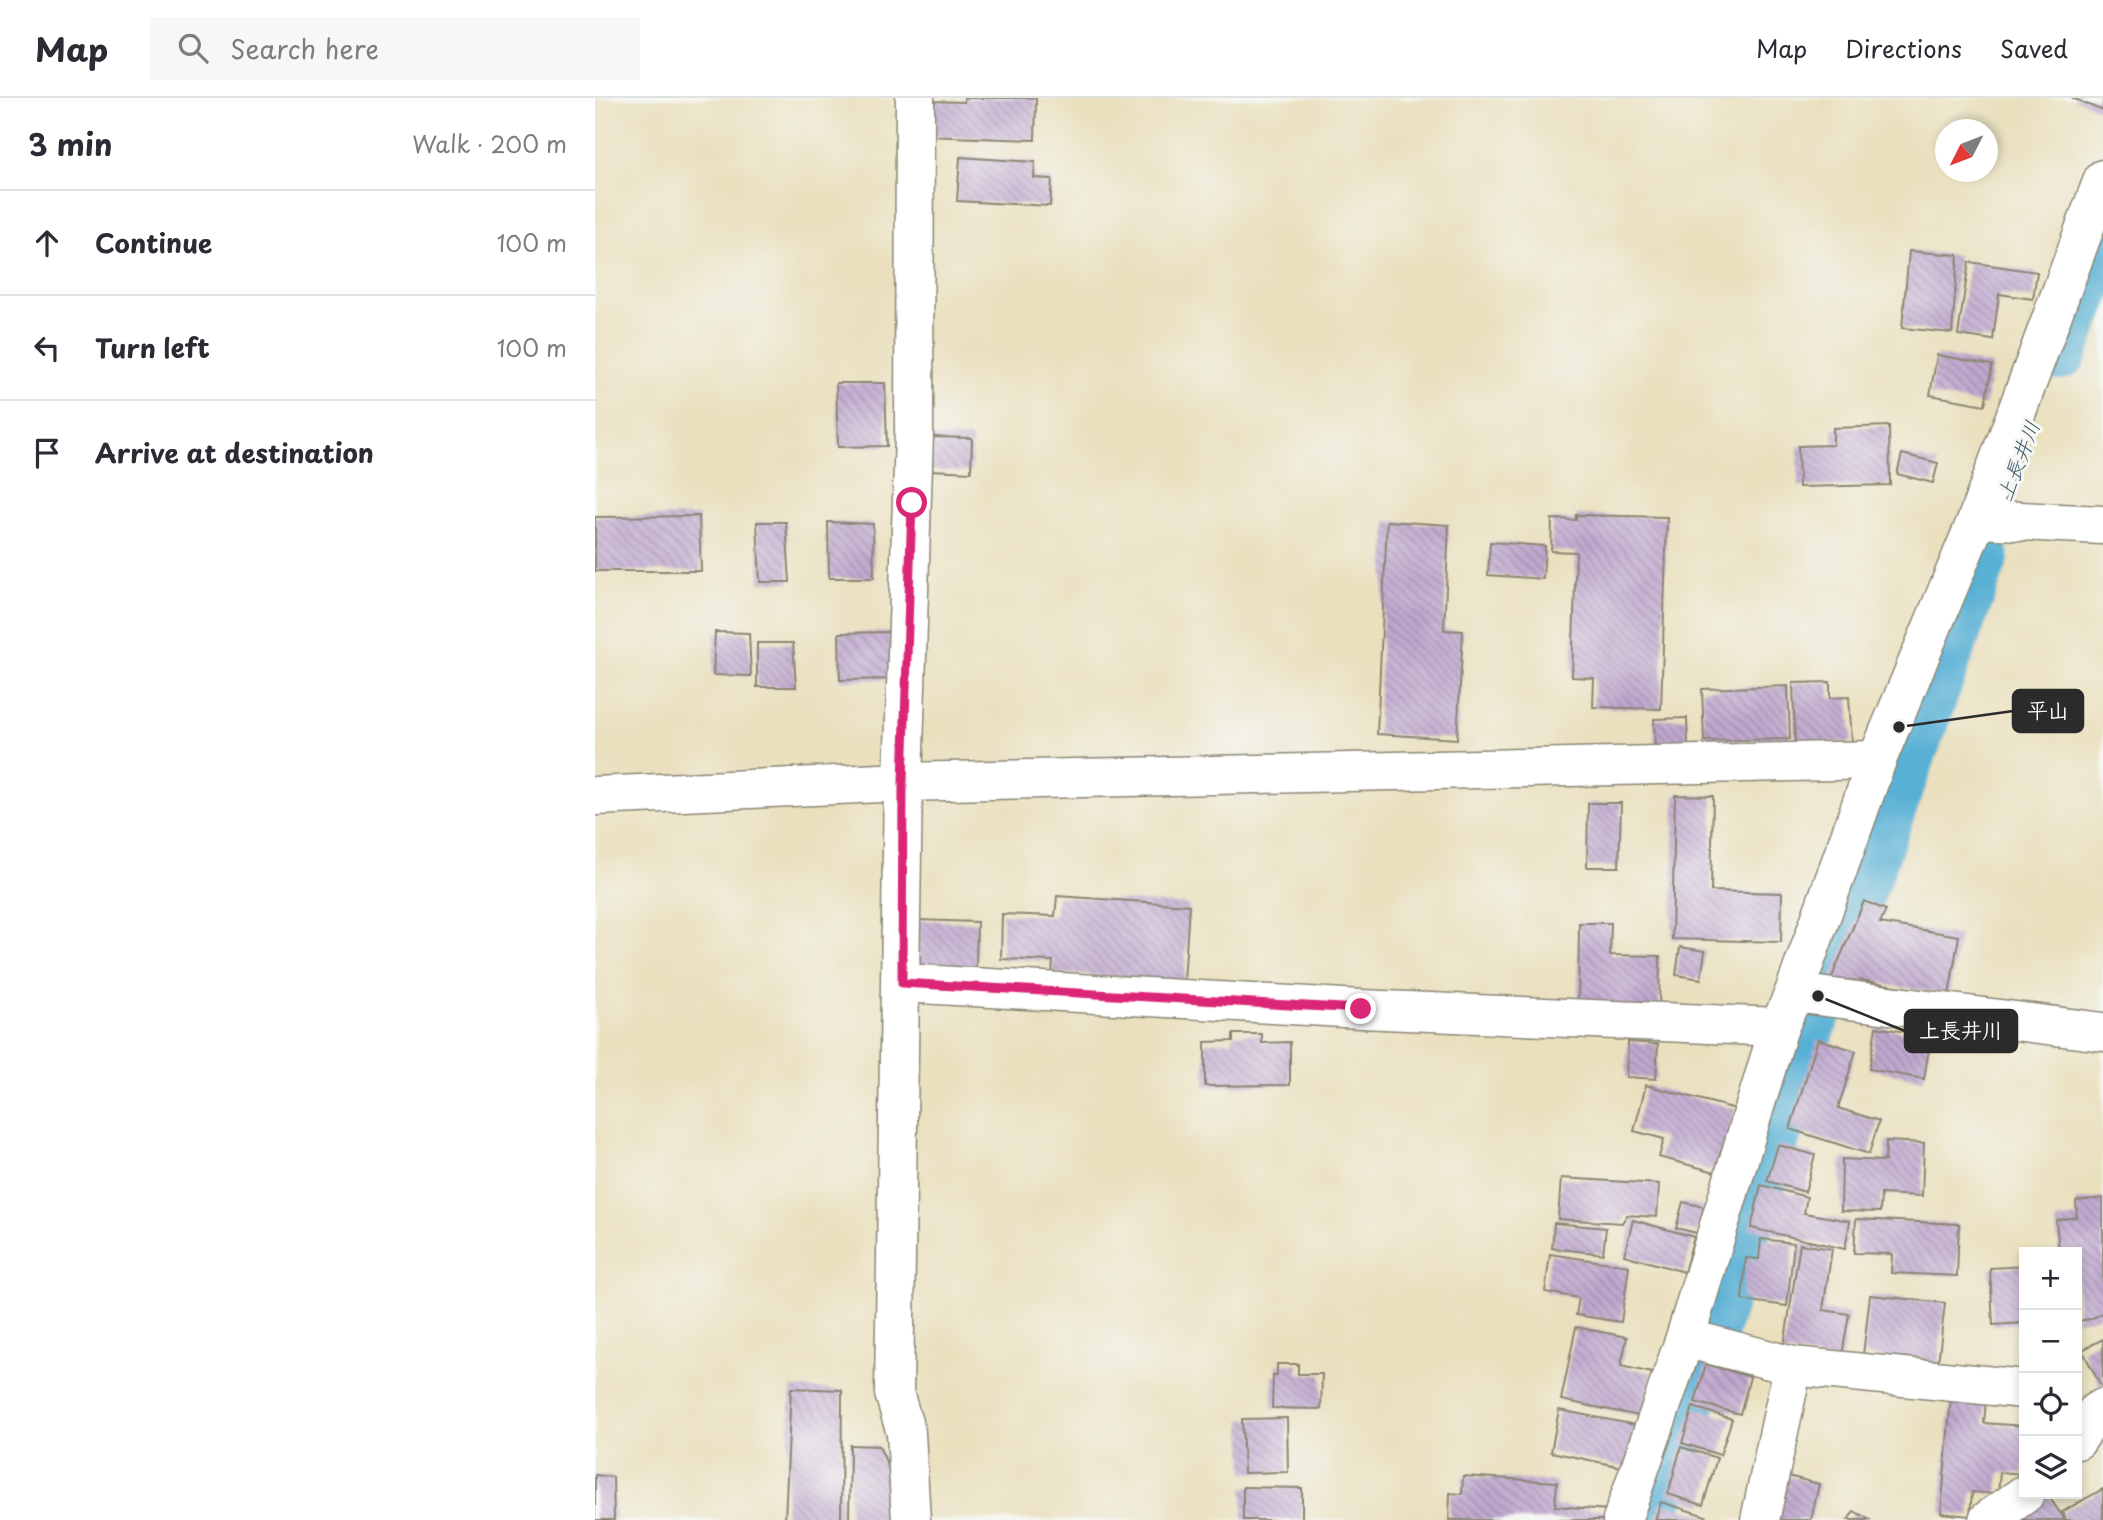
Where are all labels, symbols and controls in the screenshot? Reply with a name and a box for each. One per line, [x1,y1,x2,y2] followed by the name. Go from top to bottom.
[150,17,640,80] search box
[35,23,108,73] text: Map
[174,29,212,67] icon: search
[230,29,379,68] text: Search here
[1756,30,1807,66] text: Map
[1845,30,1962,66] text: Directions
[2000,30,2068,66] text: Saved
[1935,119,1998,182] north arrow
[28,121,113,166] text: 3 min
[412,126,567,161] text: Walk · 200 m
[95,223,212,262] text: Continue
[28,224,66,262] icon: ahead
[497,225,567,260] text: 100 m
[95,328,210,367] text: Turn left
[28,329,66,367] icon: left
[497,330,567,365] text: 100 m
[1987,415,2047,505] water label: 上長井川
[95,433,374,472] text: Arrive at destination
[28,434,66,472] icon: arrive
[896,487,927,518] route start
[2013,690,2083,732] callout: 平山
[2027,693,2069,725] text: 平山
[1345,993,1376,1024] route end
[1905,1010,2017,1052] callout: 上長井川
[1919,1013,2003,1045] text: 上長井川
[2019,1247,2082,1499] map controls
[2019,1247,2082,1310] button: +
[2019,1310,2082,1373] button: −
[2019,1373,2082,1436] button: locate
[2019,1436,2082,1499] button: layers

